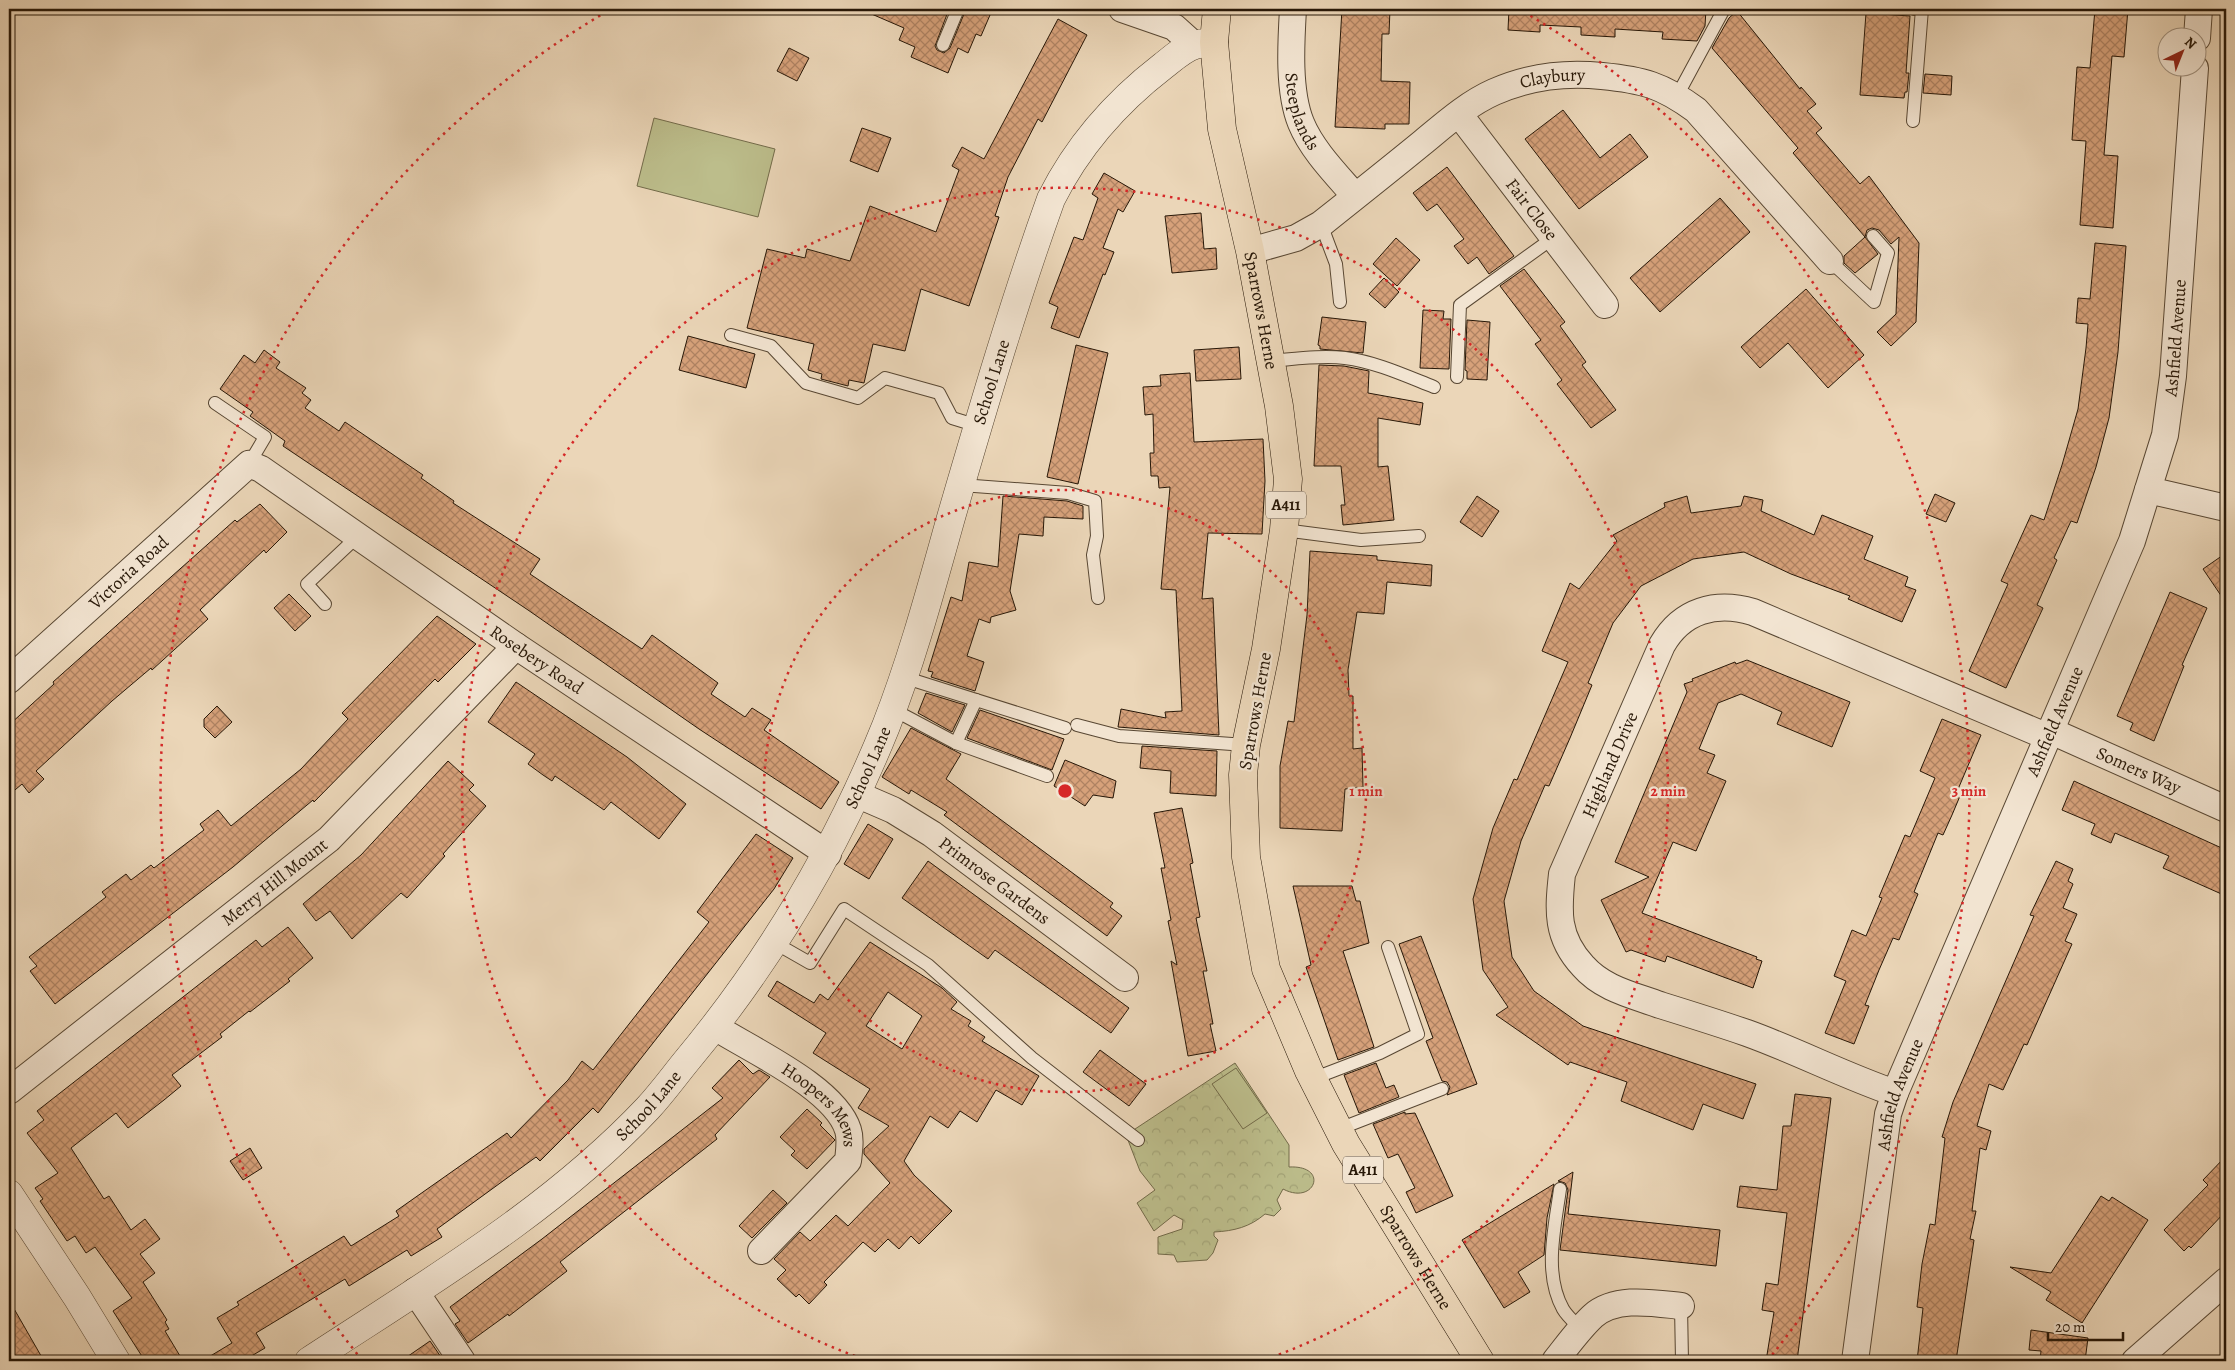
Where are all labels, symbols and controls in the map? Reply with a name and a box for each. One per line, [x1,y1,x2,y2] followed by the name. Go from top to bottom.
[2158,28,2208,78] north arrow
[2180,32,2201,53] text: N
[1517,63,1586,94] street label: Claybury
[1280,72,1325,155] street label: Steeplands
[1500,173,1563,245] street label: Fair Close
[1238,249,1284,371] street label: Sparrows Herne
[2158,278,2192,399] street label: Ashfield Avenue
[967,337,1015,428] street label: School Lane
[1266,492,1306,518] road number: A411
[83,530,174,615] street label: Victoria Road
[485,619,589,700] street label: Rosebery Road
[1233,650,1277,772] street label: Sparrows Herne
[2020,662,2089,781] street label: Ashfield Avenue
[1576,708,1643,822] street label: Highland Drive
[839,723,897,813] street label: School Lane
[2093,741,2186,800] street label: Somers Way
[1349,781,1383,801] text: 1 min
[1650,781,1686,801] text: 2 min
[1952,781,1987,801] text: 3 min
[1056,782,1074,800] centre of rings
[934,831,1055,930] street label: Primrose Gardens
[216,833,333,931] street label: Merry Hill Mount
[1871,1035,1929,1153] street label: Ashfield Avenue
[777,1057,862,1148] street label: Hoopers Mews
[610,1065,687,1146] street label: School Lane
[1343,1156,1383,1184] road number: A411
[1374,1200,1457,1314] street label: Sparrows Herne
[2048,1310,2122,1342] scale bar
[2055,1317,2086,1337] text: 20 m

